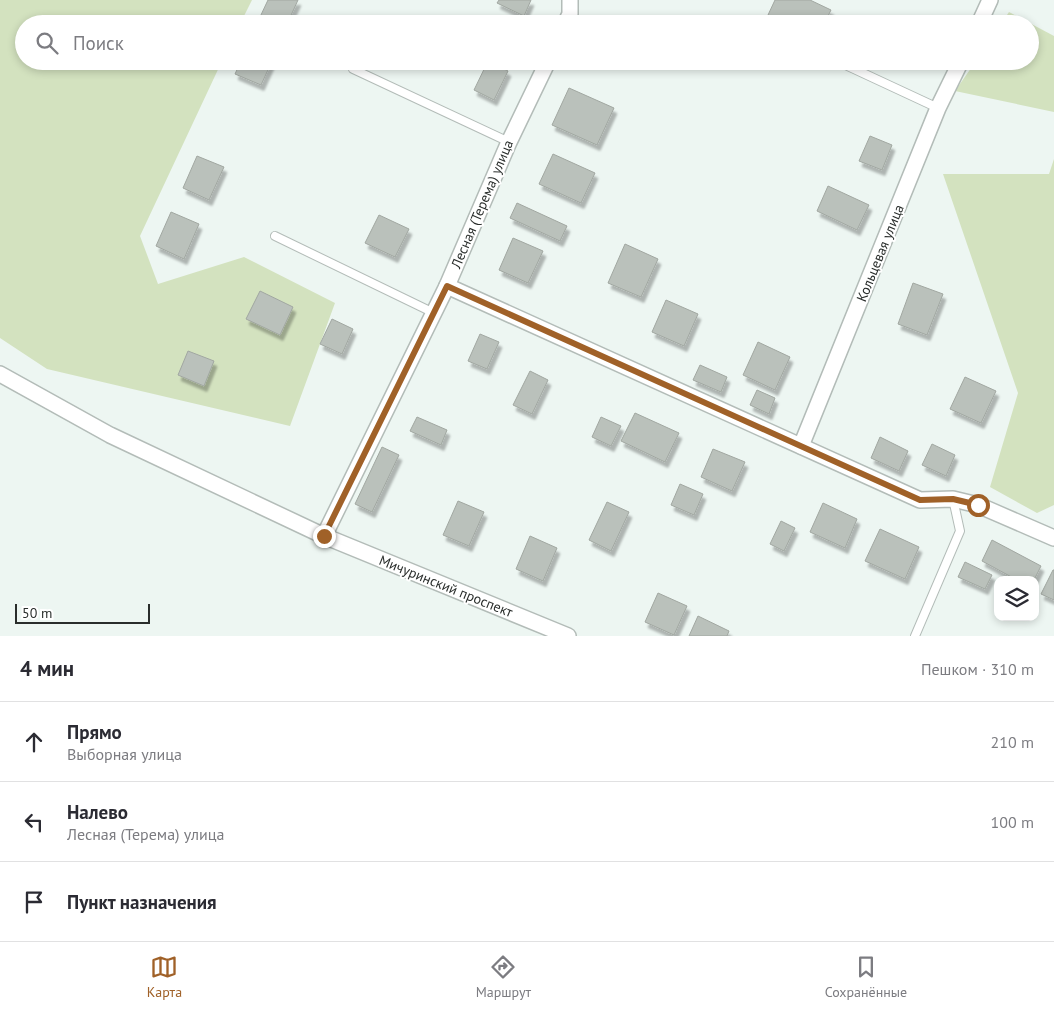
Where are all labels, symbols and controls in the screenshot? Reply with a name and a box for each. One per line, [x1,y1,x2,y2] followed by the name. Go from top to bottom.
[15,15,1039,70] search box
[33,29,61,57] icon: search
[73,31,124,55] text: Поиск
[446,137,517,272] street label: Лесная (Терема) улица
[852,202,908,304] street label: Кольцевая улица
[967,494,990,517] route start
[313,525,336,548] route end
[376,551,516,621] street label: Мичуринский проспект
[994,576,1039,621] map controls
[994,576,1039,621] button: layers
[15,601,150,624] scale bar
[22,604,52,622] text: 50 m
[20,655,74,682] text: 4 мин
[921,659,1034,679] text: Пешком · 310 m
[67,720,122,744] text: Прямо
[20,728,48,756] icon: ahead
[991,732,1034,752] text: 210 m
[67,744,182,764] text: Выборная улица
[67,800,128,824] text: Налево
[20,808,48,836] icon: left
[991,812,1034,832] text: 100 m
[67,824,225,844] text: Лесная (Терема) улица
[20,888,48,916] icon: arrive
[67,890,217,914] text: Пункт назначения
[147,953,182,1001] tab: Карта
[476,953,531,1001] tab: Маршрут
[825,953,907,1001] tab: Сохранённые

